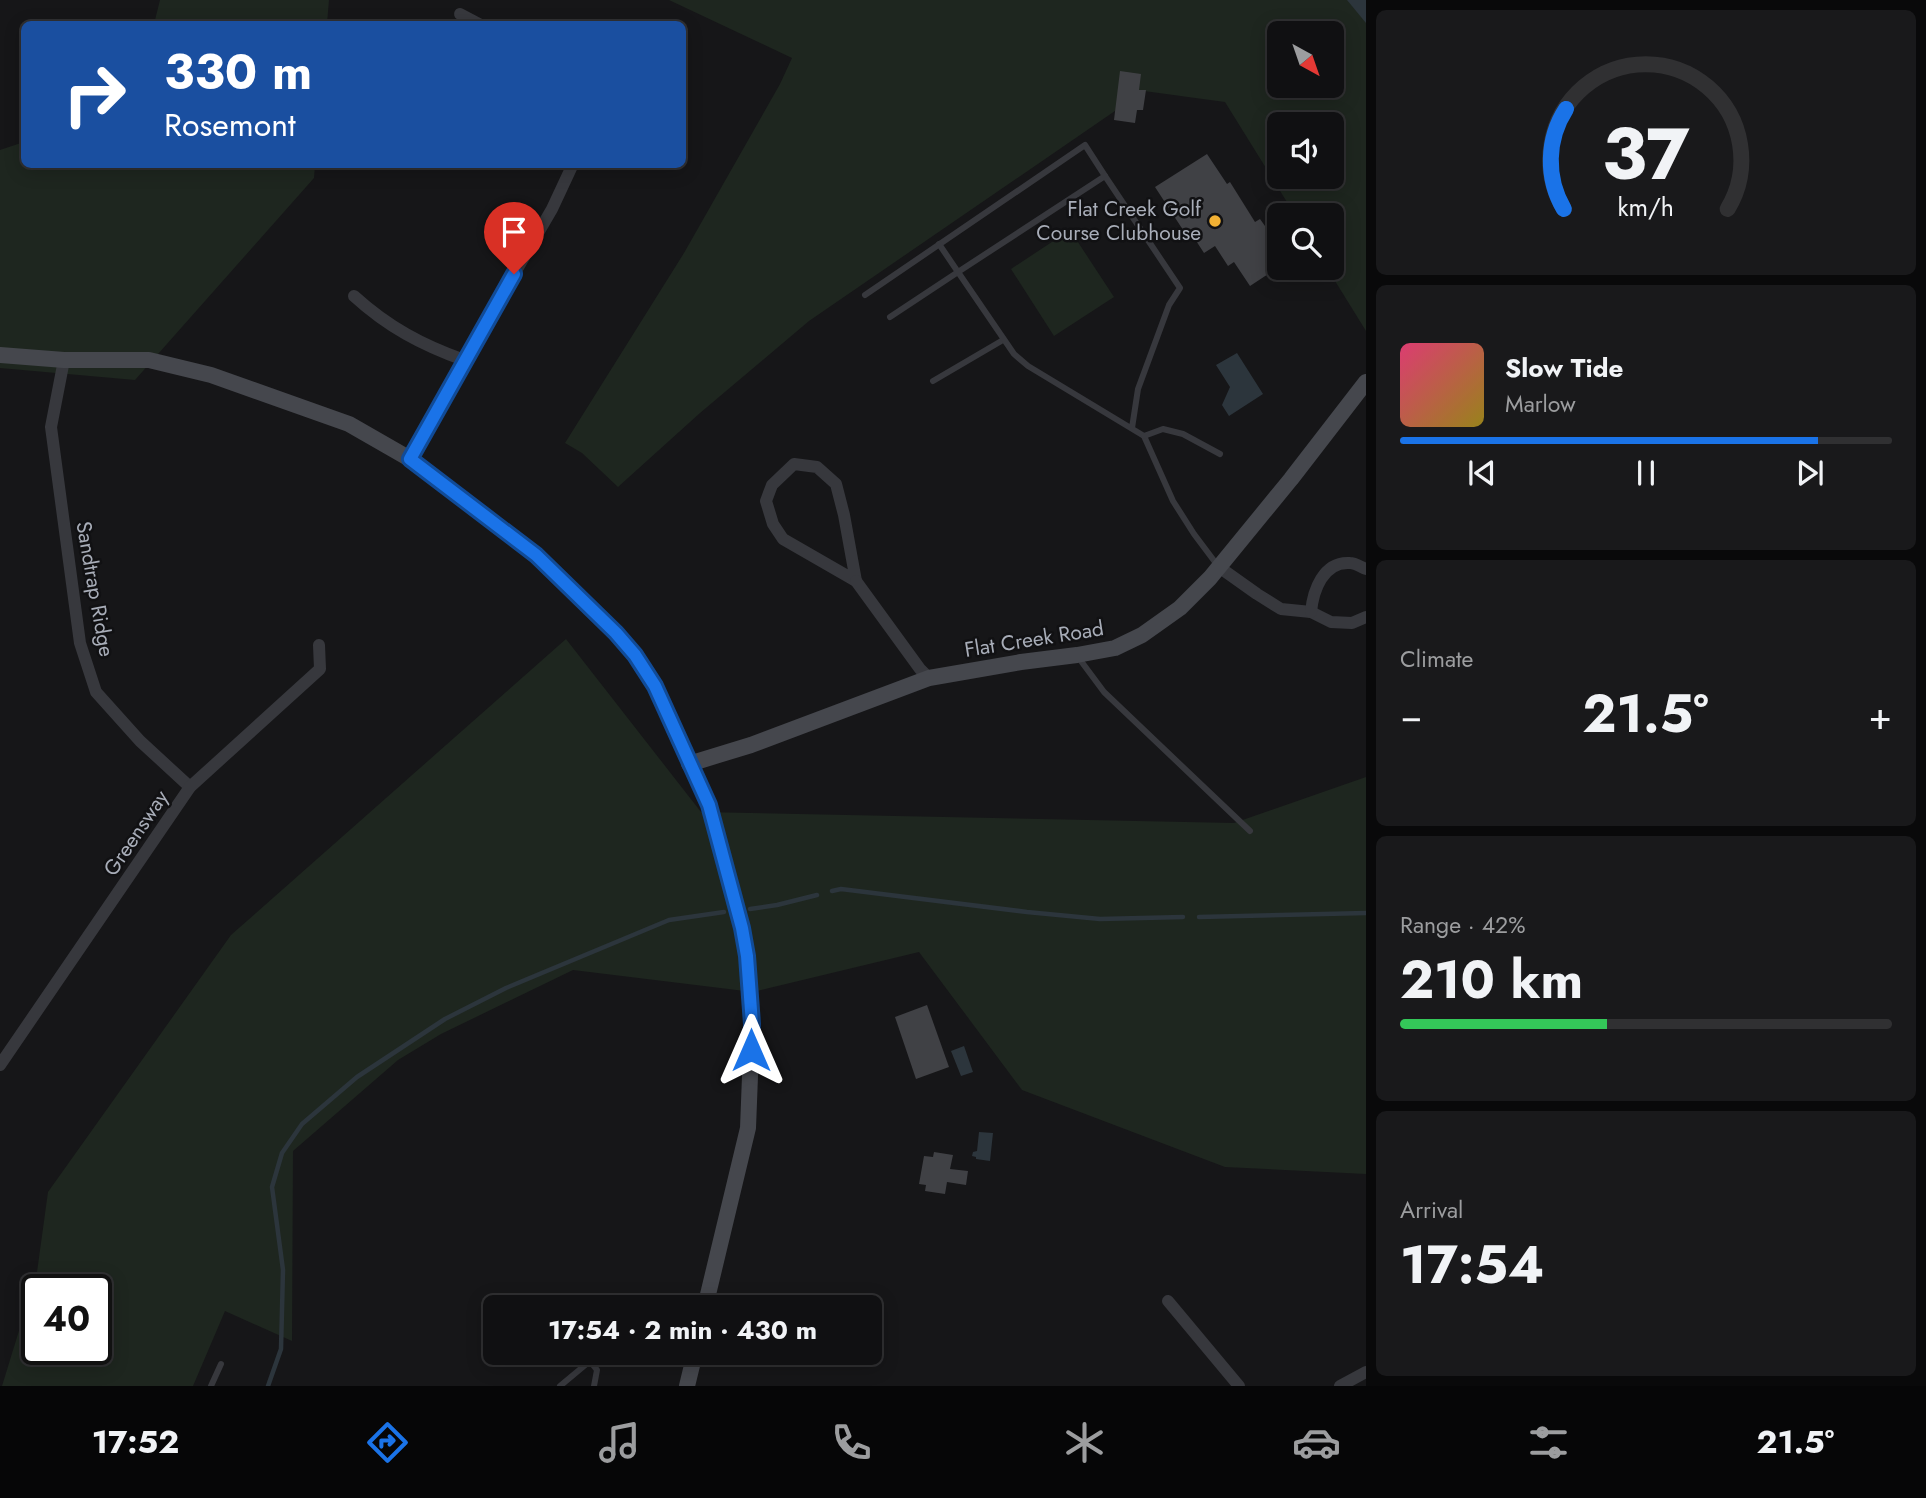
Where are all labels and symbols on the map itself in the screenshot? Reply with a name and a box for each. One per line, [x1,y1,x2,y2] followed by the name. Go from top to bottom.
[1267,21,1344,98] north arrow
[1036,194,1202,248] place label: Flat Creek Golf Course Clubhouse
[484,202,544,274] pin
[1207,213,1223,229] marker: Flat Creek Golf Course Clubhouse
[68,519,122,659] street label: Sandtrap Ridge
[962,613,1106,665] street label: Flat Creek Road
[96,783,176,882] street label: Greensway
[714,1013,788,1087] position arrow
[21,1274,112,1365] speed limit sign: 40

